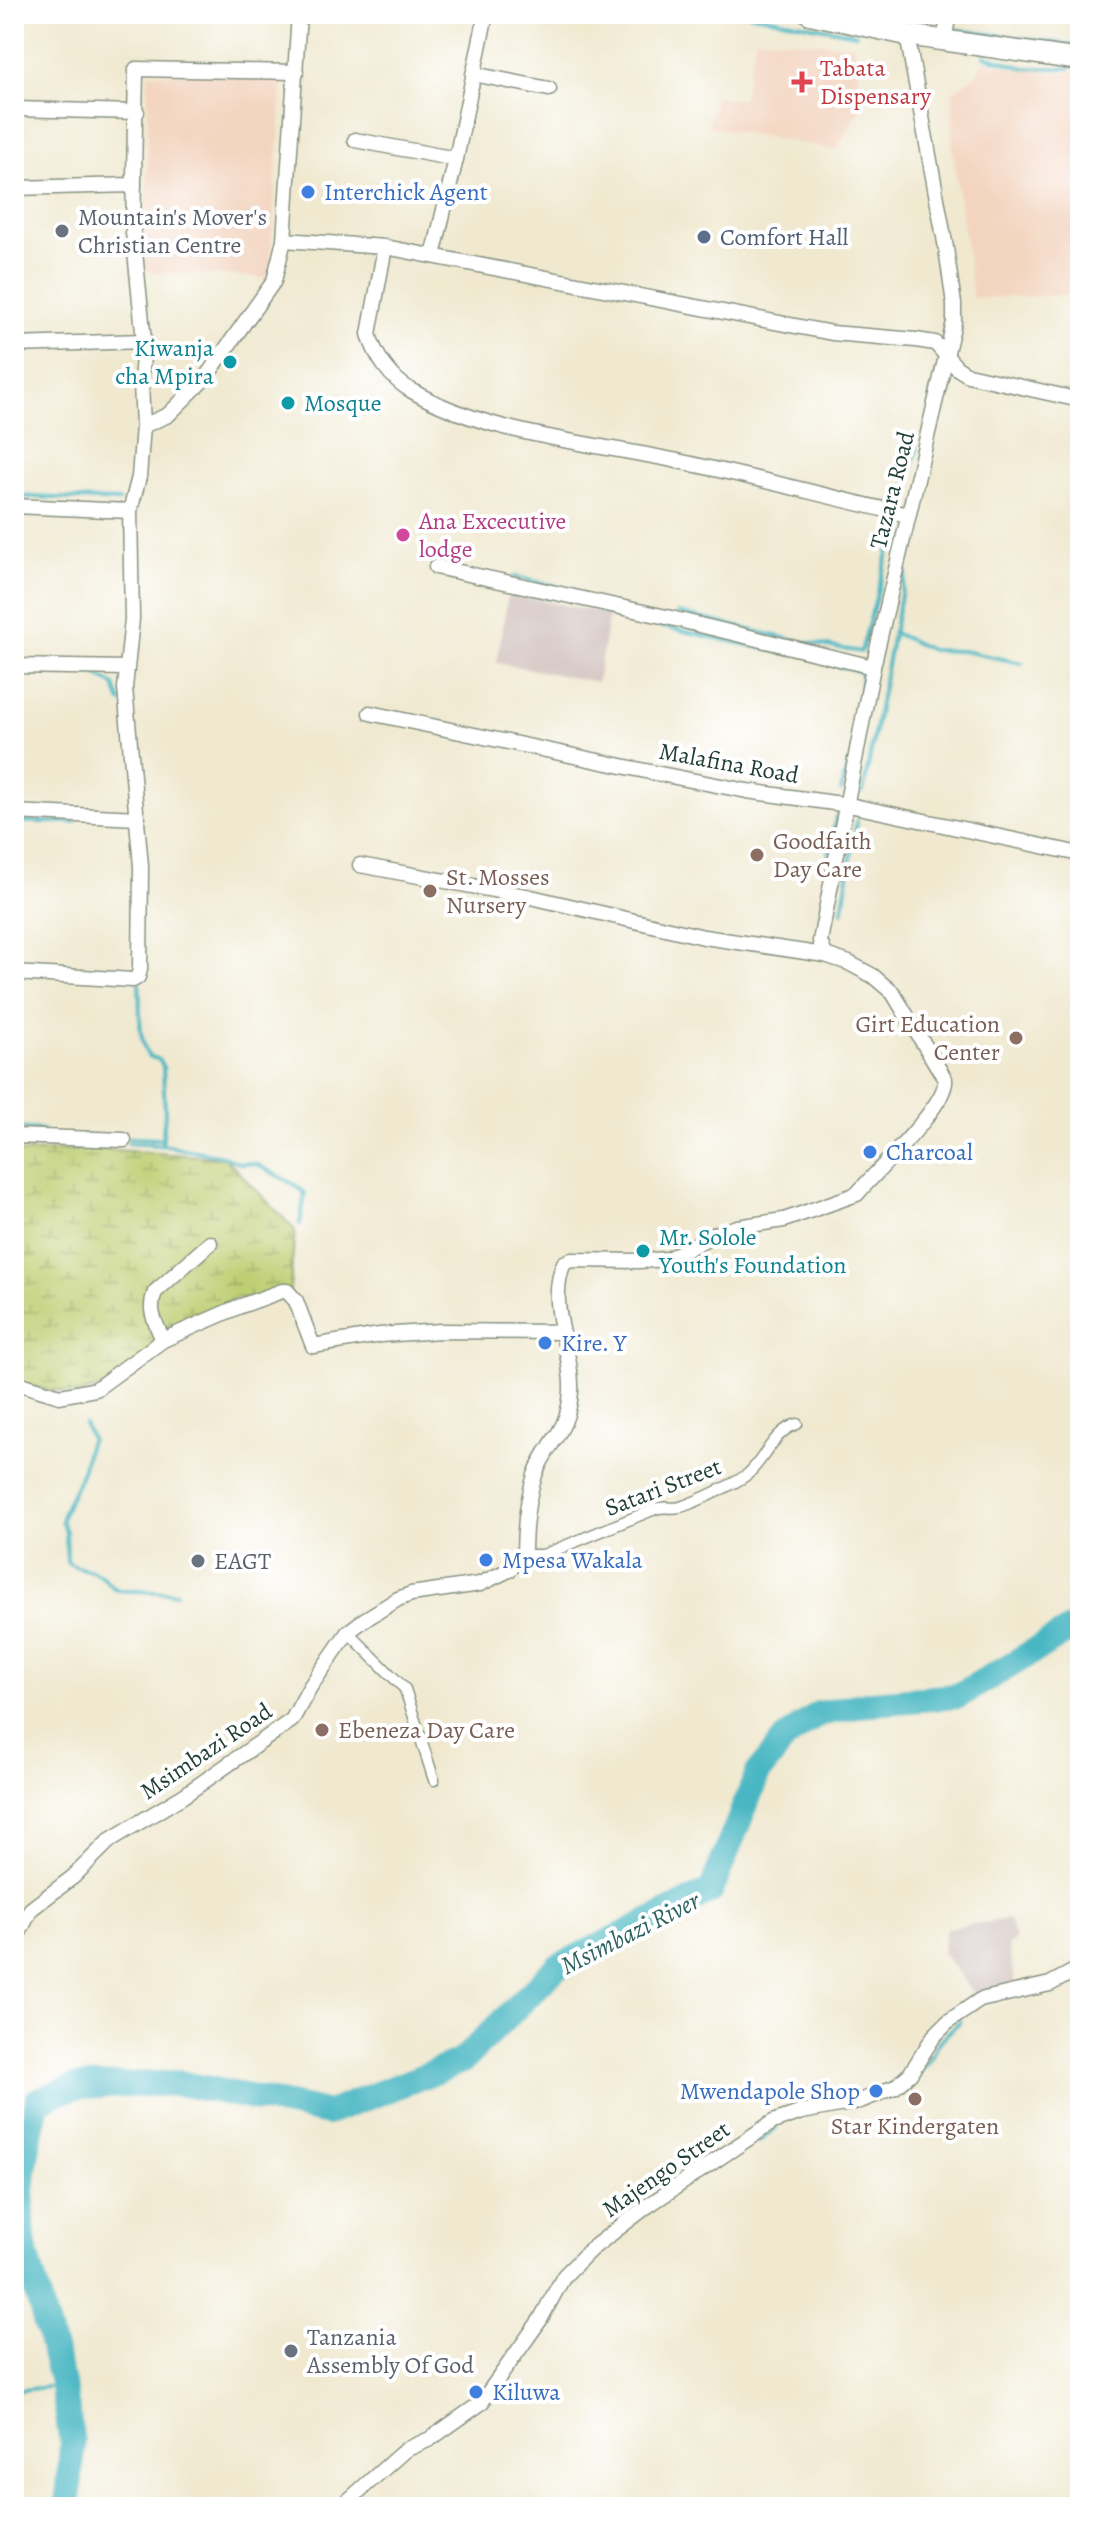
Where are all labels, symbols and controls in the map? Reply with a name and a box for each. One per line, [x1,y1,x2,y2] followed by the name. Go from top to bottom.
[820,52,931,112] place label: Tabata Dispensary
[791,71,813,93] marker: Tabata Dispensary
[324,176,488,208] place label: Interchick Agent
[299,183,317,201] marker: Interchick Agent
[78,201,267,261] place label: Mountain's Mover's Christian Centre
[720,221,848,253] place label: Comfort Hall
[53,222,71,240] marker: Mountain's Mover's Christian Centre
[695,228,713,246] marker: Comfort Hall
[115,332,215,392] place label: Kiwanja cha Mpira
[221,353,239,371] marker: Kiwanja cha Mpira
[304,387,382,419] place label: Mosque
[279,394,297,412] marker: Mosque
[862,428,922,552] street label: Tazara Road
[418,505,566,565] place label: Ana Excecutive lodge
[394,526,412,544] marker: Ana Excecutive lodge
[657,735,802,791] street label: Malafina Road
[773,825,872,885] place label: Goodfaith Day Care
[748,846,766,864] marker: Goodfaith Day Care
[446,861,550,921] place label: St. Mosses Nursery
[421,882,439,900] marker: St. Mosses Nursery
[855,1008,1000,1068] place label: Girt Education Center
[1007,1029,1025,1047] marker: Girt Education Center
[886,1136,973,1168] place label: Charcoal
[861,1143,879,1161] marker: Charcoal
[658,1221,847,1281] place label: Mr. Solole Youth's Foundation
[634,1242,652,1260] marker: Mr. Solole Youth's Foundation
[561,1327,627,1359] place label: Kire. Y
[536,1334,554,1352] marker: Kire. Y
[600,1450,726,1524] street label: Satari Street
[502,1544,643,1576] place label: Mpesa Wakala
[214,1545,271,1577] place label: EAGT
[477,1551,495,1569] marker: Mpesa Wakala
[189,1552,207,1570] marker: EAGT
[134,1695,278,1807] street label: Msimbazi Road
[338,1714,515,1746] place label: Ebeneza Day Care
[313,1721,331,1739] marker: Ebeneza Day Care
[554,1882,707,1983] water label: Msimbazi River
[680,2075,860,2107] place label: Mwendapole Shop
[867,2082,885,2100] marker: Mwendapole Shop
[906,2090,924,2108] marker: Star Kindergaten
[831,2110,999,2142] place label: Star Kindergaten
[596,2113,736,2225] street label: Majengo Street
[306,2321,474,2381] place label: Tanzania Assembly Of God
[282,2342,300,2360] marker: Tanzania Assembly Of God
[492,2376,561,2408] place label: Kiluwa
[467,2383,485,2401] marker: Kiluwa

